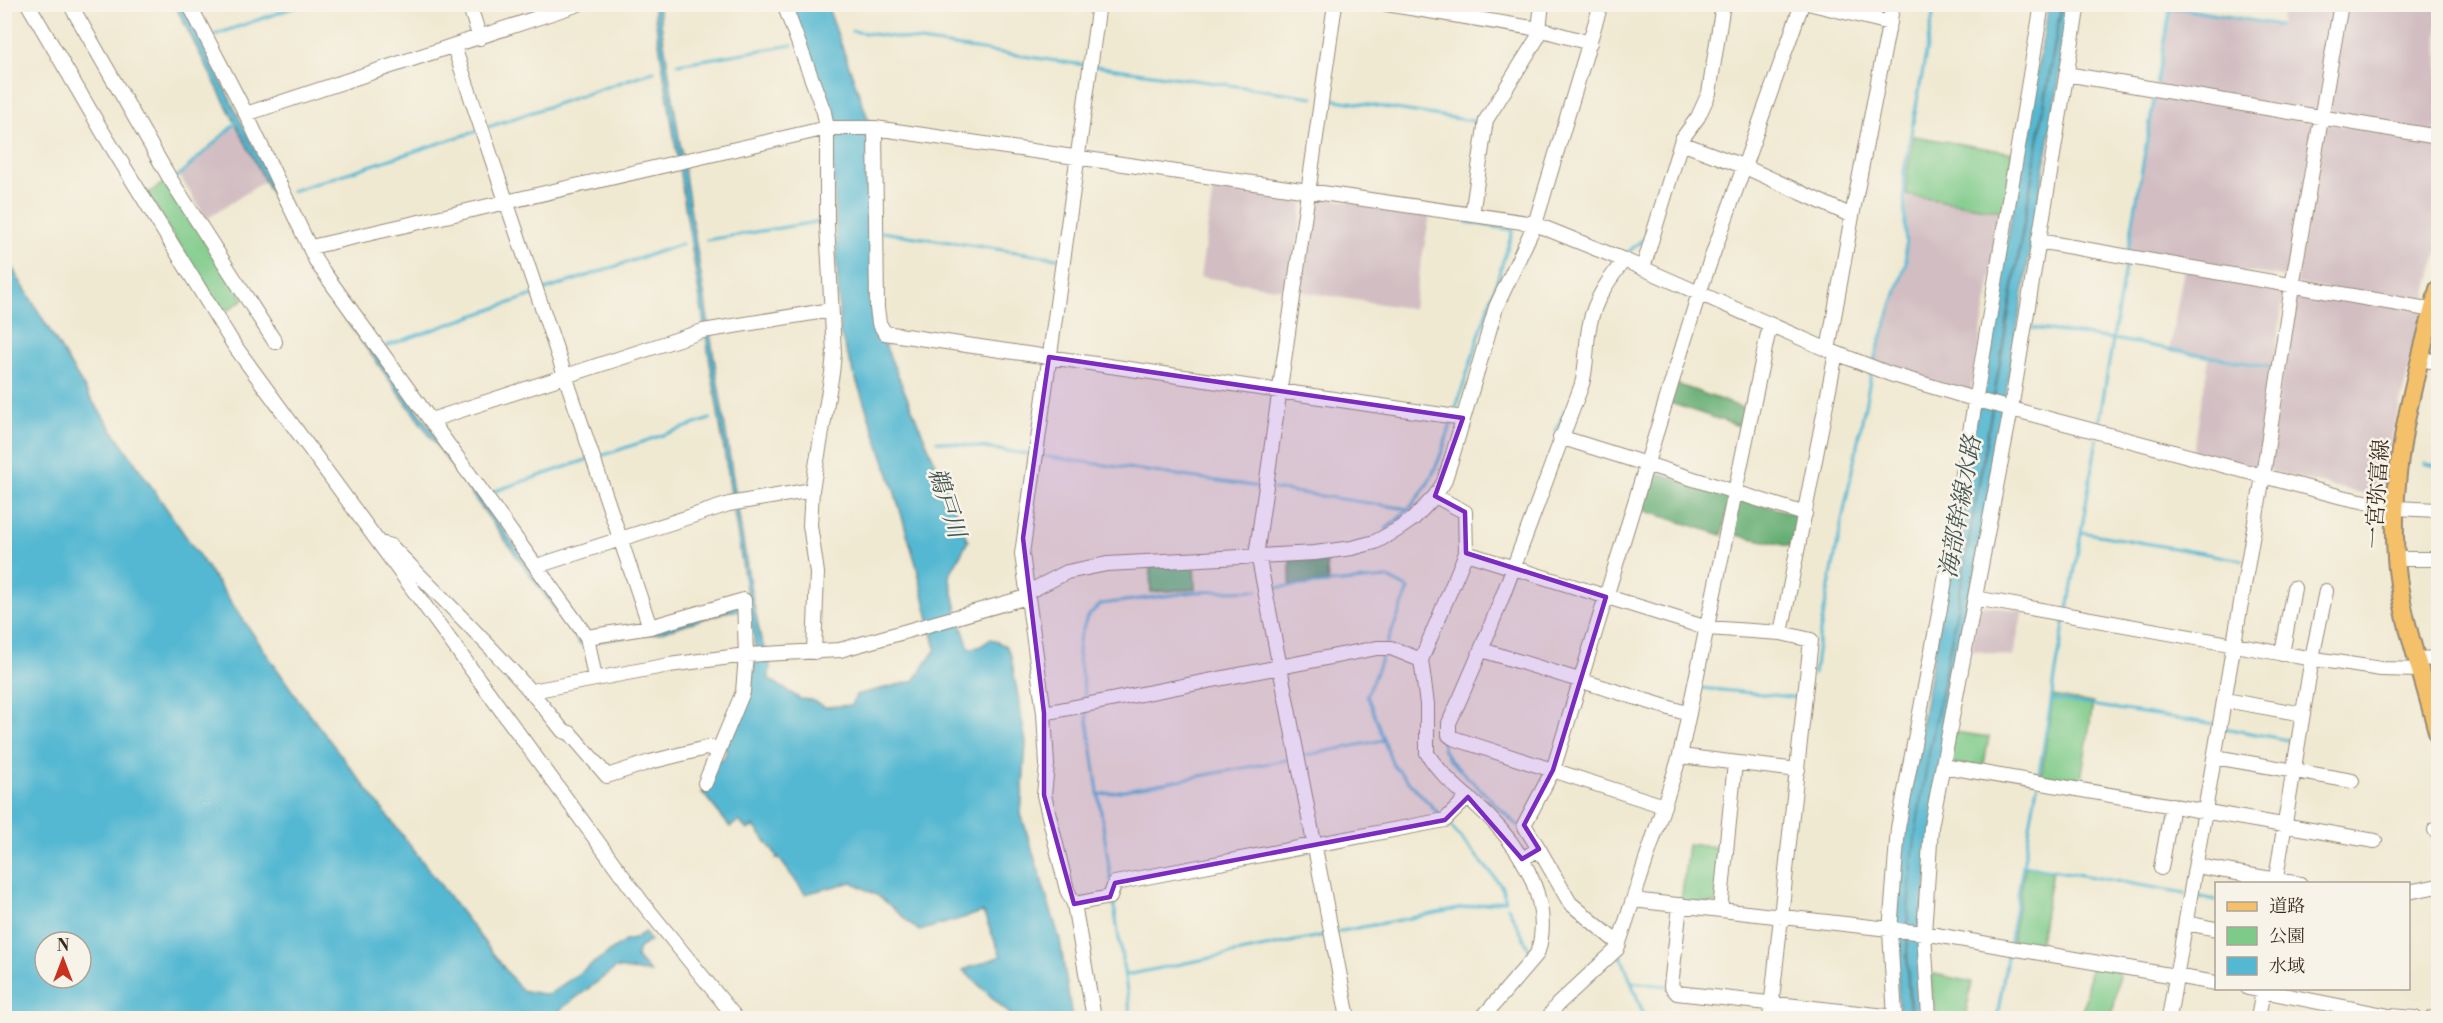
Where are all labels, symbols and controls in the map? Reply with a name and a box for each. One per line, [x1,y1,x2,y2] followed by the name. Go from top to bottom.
[1934,432,1989,581] water label: 海部幹線水路
[2361,438,2395,550] street label: 一宮弥富線
[921,464,972,545] water label: 鵜戸川
[2215,882,2410,990] legend
[2269,895,2305,918] text: 道路
[2269,925,2305,948] text: 公園
[33,930,93,990] north arrow
[57,936,70,956] text: N
[2269,955,2305,978] text: 水域

